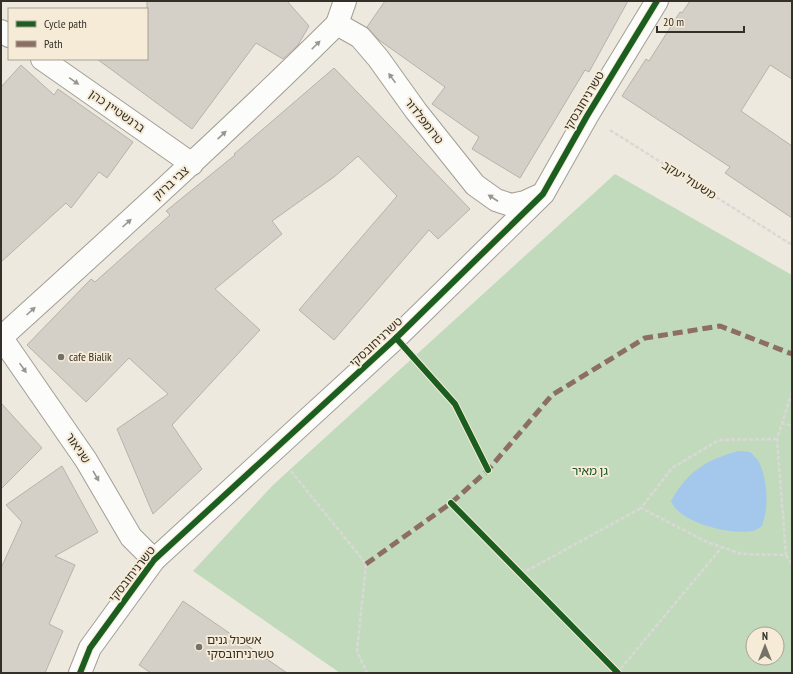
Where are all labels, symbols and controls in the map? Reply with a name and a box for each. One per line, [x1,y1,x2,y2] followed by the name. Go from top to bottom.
[8,8,148,60] legend
[657,8,744,34] scale bar
[663,14,684,29] text: 20 m
[44,16,87,31] text: Cycle path
[44,36,62,51] text: Path
[311,40,321,50] one-way arrow
[560,68,607,133] street label: טשרניחובסקי
[388,72,396,83] one-way arrow
[69,77,79,85] one-way arrow
[86,86,148,135] street label: ברנשטיין כהן
[402,95,447,147] street label: טרומפלדור
[217,130,227,140] one-way arrow
[659,157,719,202] street label: משעול יעקב
[150,162,192,203] street label: צבי ברוק
[488,194,499,201] one-way arrow
[121,219,132,228] one-way arrow
[26,307,35,316] one-way arrow
[346,313,405,370] street label: טשרניחובסקי
[69,349,112,364] place label: cafe Bialik
[56,352,66,362] marker: cafe Bialik
[19,363,27,374] one-way arrow
[63,429,94,466] street label: שניאור
[572,463,608,478] park label: גן מאיר
[92,470,99,482] one-way arrow
[105,543,158,605] street label: טשרניחובסקי
[745,626,785,666] north arrow
[762,629,768,643] text: N
[207,632,274,661] place label: אשכול גנים טשרניחובסקי
[194,642,204,652] marker: אשכול גנים טשרניחובסקי

